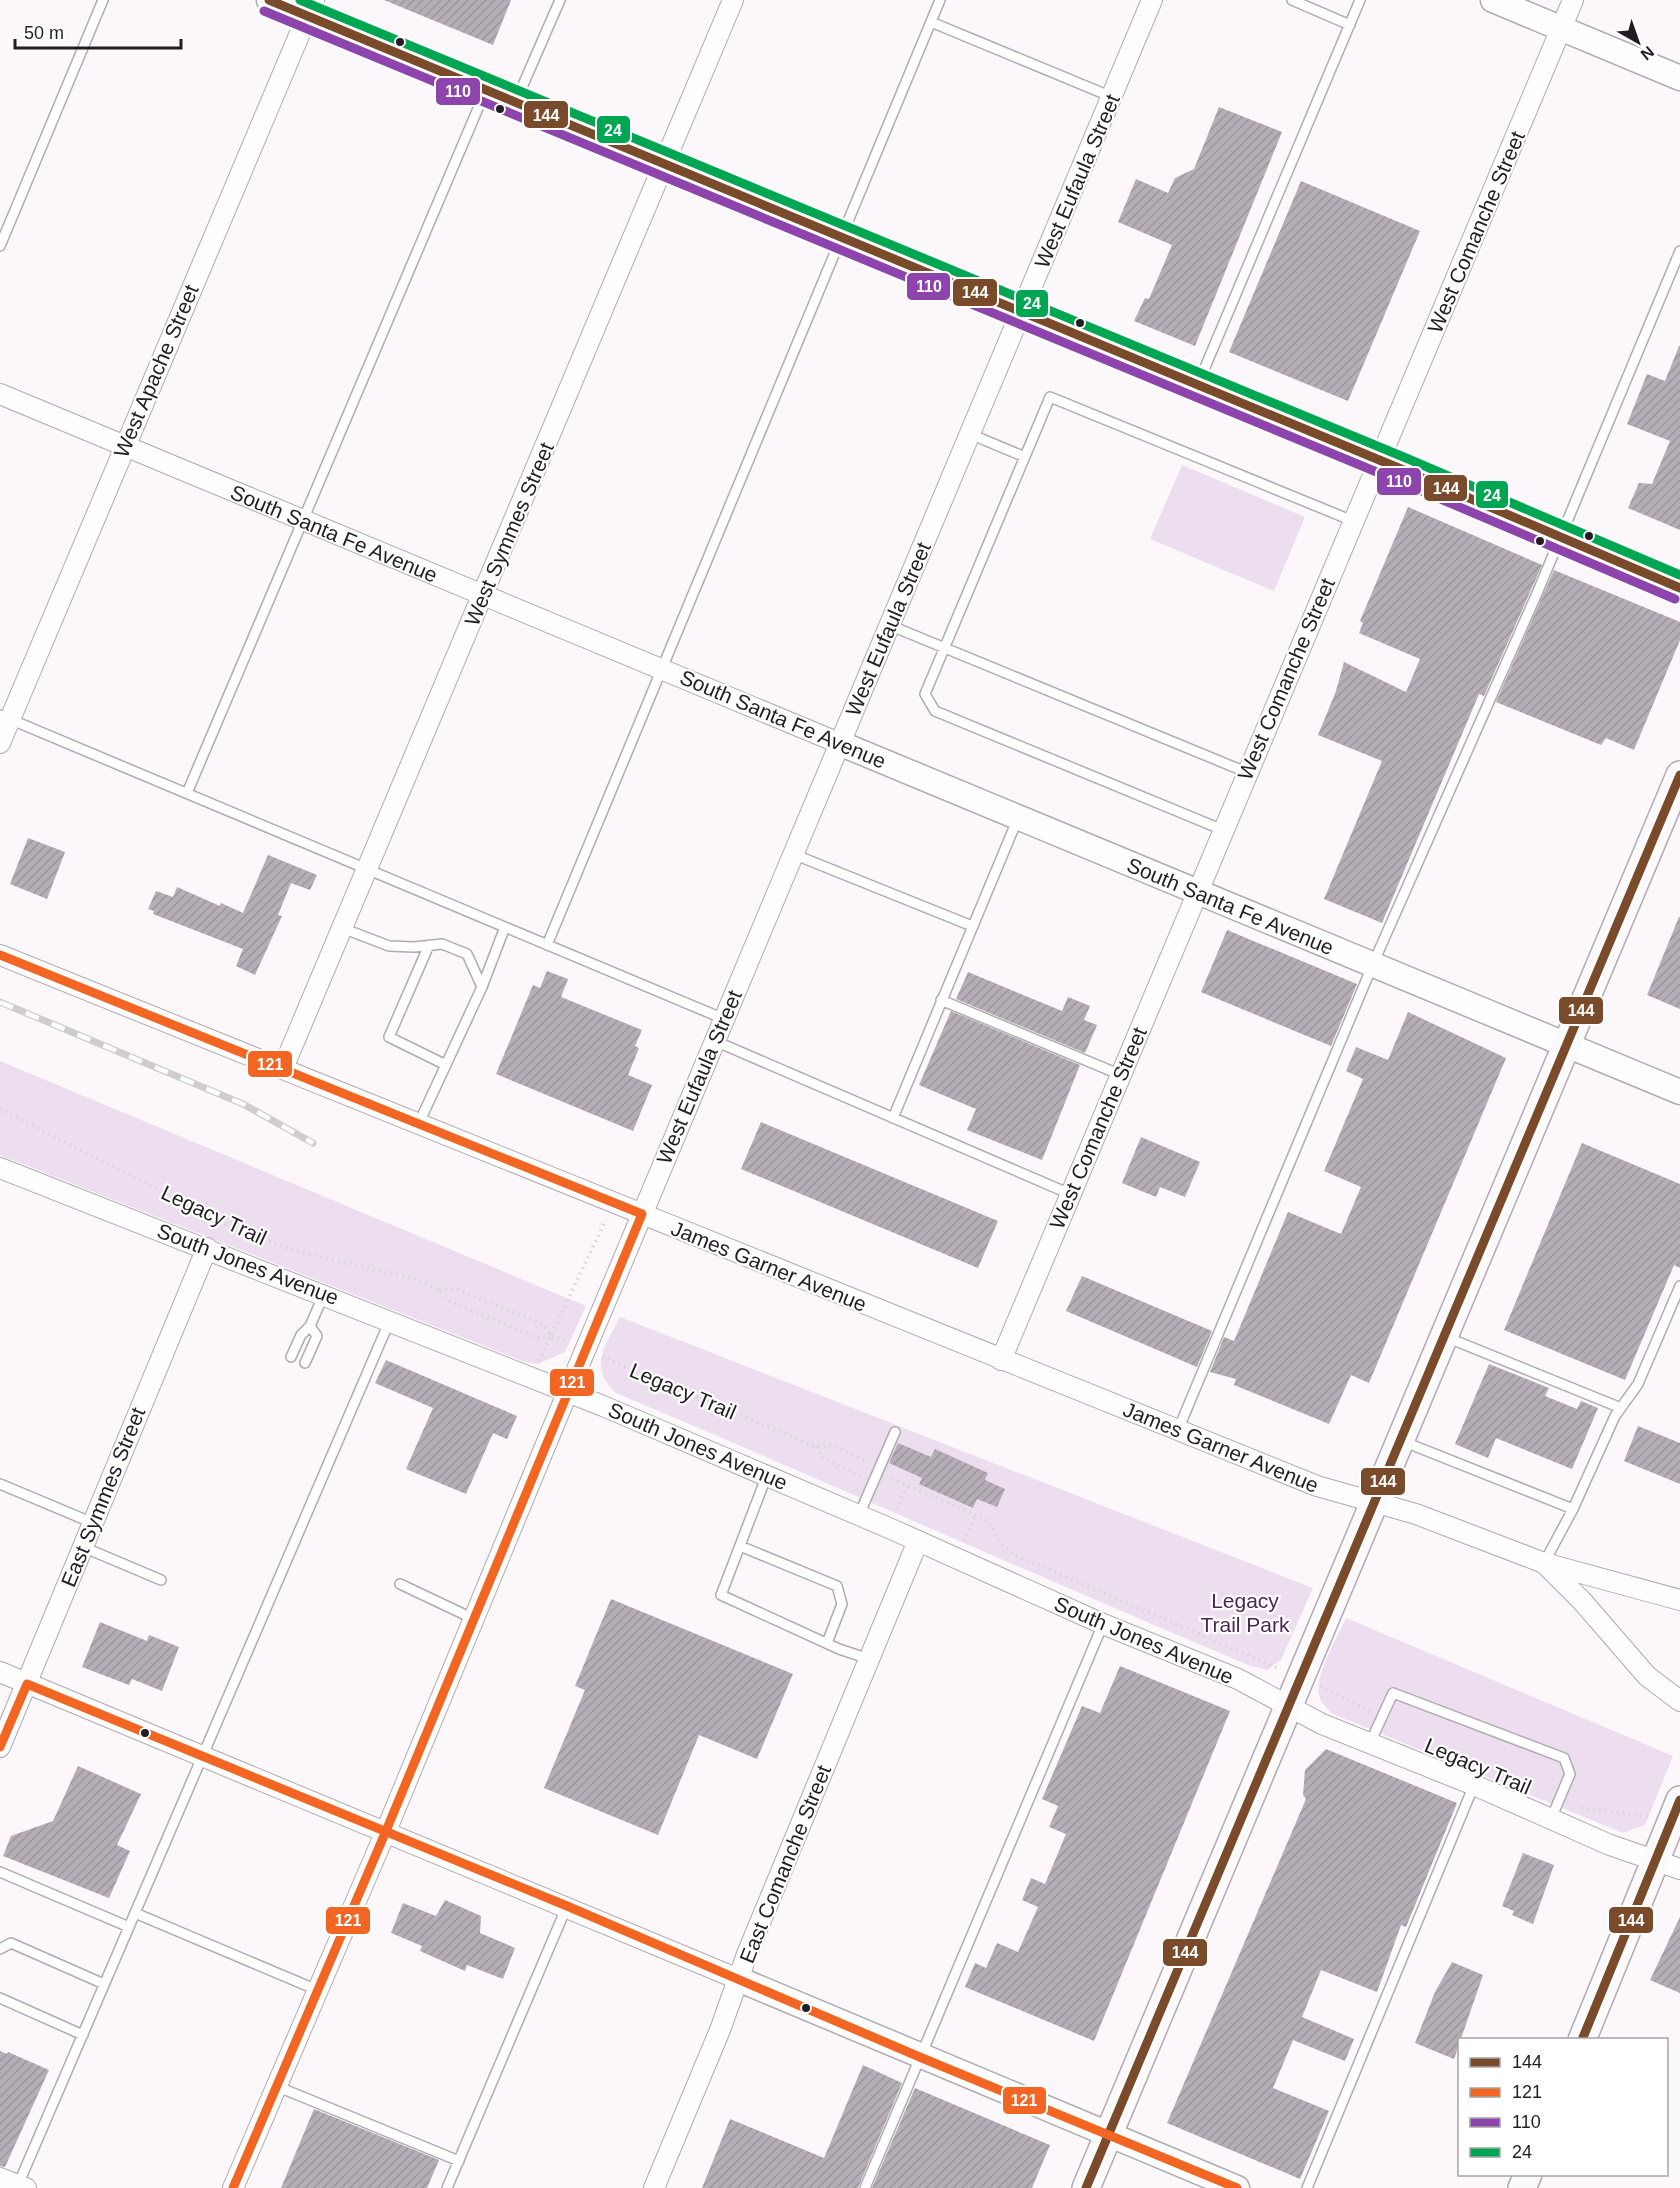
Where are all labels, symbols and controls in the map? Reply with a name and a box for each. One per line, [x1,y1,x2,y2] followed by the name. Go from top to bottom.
[15,12,182,50] scale bar
[1608,12,1668,72] north arrow
[24,23,64,43] text: 50 m
[394,36,406,48] unlabelled marker
[1637,43,1657,63] text: N
[435,77,481,106] line badge: 110
[445,83,471,100] text: 110
[1030,91,1124,271] street label: West Eufaula Street
[523,100,569,129] line badge: 144
[494,103,506,115] unlabelled marker
[533,107,559,124] text: 144
[596,115,631,144] line badge: 24
[604,122,622,139] text: 24
[1423,128,1529,336] street label: West Comanche Street
[906,272,951,301] line badge: 110
[916,278,942,295] text: 110
[952,278,998,307] line badge: 144
[109,281,203,461] street label: West Apache Street
[962,284,988,301] text: 144
[1015,289,1049,318] line badge: 24
[1023,295,1041,312] text: 24
[1074,317,1086,329] unlabelled marker
[460,439,558,629] street label: West Symmes Street
[1376,467,1422,496] line badge: 110
[1386,473,1412,490] text: 110
[1423,474,1468,502] line badge: 144
[228,480,441,586] street label: South Santa Fe Avenue
[1433,480,1459,497] text: 144
[1475,480,1509,509] line badge: 24
[1483,487,1501,504] text: 24
[1583,530,1595,542] unlabelled marker
[1534,535,1546,547] unlabelled marker
[841,539,935,719] street label: West Eufaula Street
[1233,575,1339,783] street label: West Comanche Street
[677,665,889,773] street label: South Santa Fe Avenue
[1124,852,1337,959] street label: South Santa Fe Avenue
[652,987,746,1167] street label: West Eufaula Street
[1558,996,1604,1025] line badge: 144
[1568,1002,1594,1019] text: 144
[1045,1024,1151,1232] street label: West Comanche Street
[247,1050,293,1078] line badge: 121
[257,1056,283,1073] text: 121
[158,1181,270,1249] street label: Legacy Trail
[668,1216,870,1316] street label: James Garner Avenue
[154,1219,342,1309] street label: South Jones Avenue
[626,1358,740,1424] street label: Legacy Trail
[549,1368,595,1397] line badge: 121
[559,1374,585,1391] text: 121
[1120,1397,1322,1497] street label: James Garner Avenue
[605,1398,791,1494] street label: South Jones Avenue
[56,1404,150,1590] street label: East Symmes Street
[1360,1467,1406,1496] line badge: 144
[1370,1473,1396,1490] text: 144
[1200,1589,1290,1636] park label: Legacy Trail Park
[1051,1592,1237,1688] street label: South Jones Avenue
[139,1727,151,1739] unlabelled marker
[1421,1733,1535,1799] street label: Legacy Trail
[735,1762,835,1966] street label: East Comanche Street
[325,1906,371,1935] line badge: 121
[1608,1906,1654,1934] line badge: 144
[335,1912,361,1929] text: 121
[1618,1912,1644,1929] text: 144
[1162,1938,1208,1967] line badge: 144
[1172,1944,1198,1961] text: 144
[800,2002,812,2014] unlabelled marker
[1458,2038,1668,2176] legend
[1512,2052,1542,2072] text: 144
[1512,2082,1542,2102] text: 121
[1002,2086,1047,2115] line badge: 121
[1011,2092,1037,2109] text: 121
[1512,2112,1541,2132] text: 110
[1512,2142,1532,2162] text: 24

